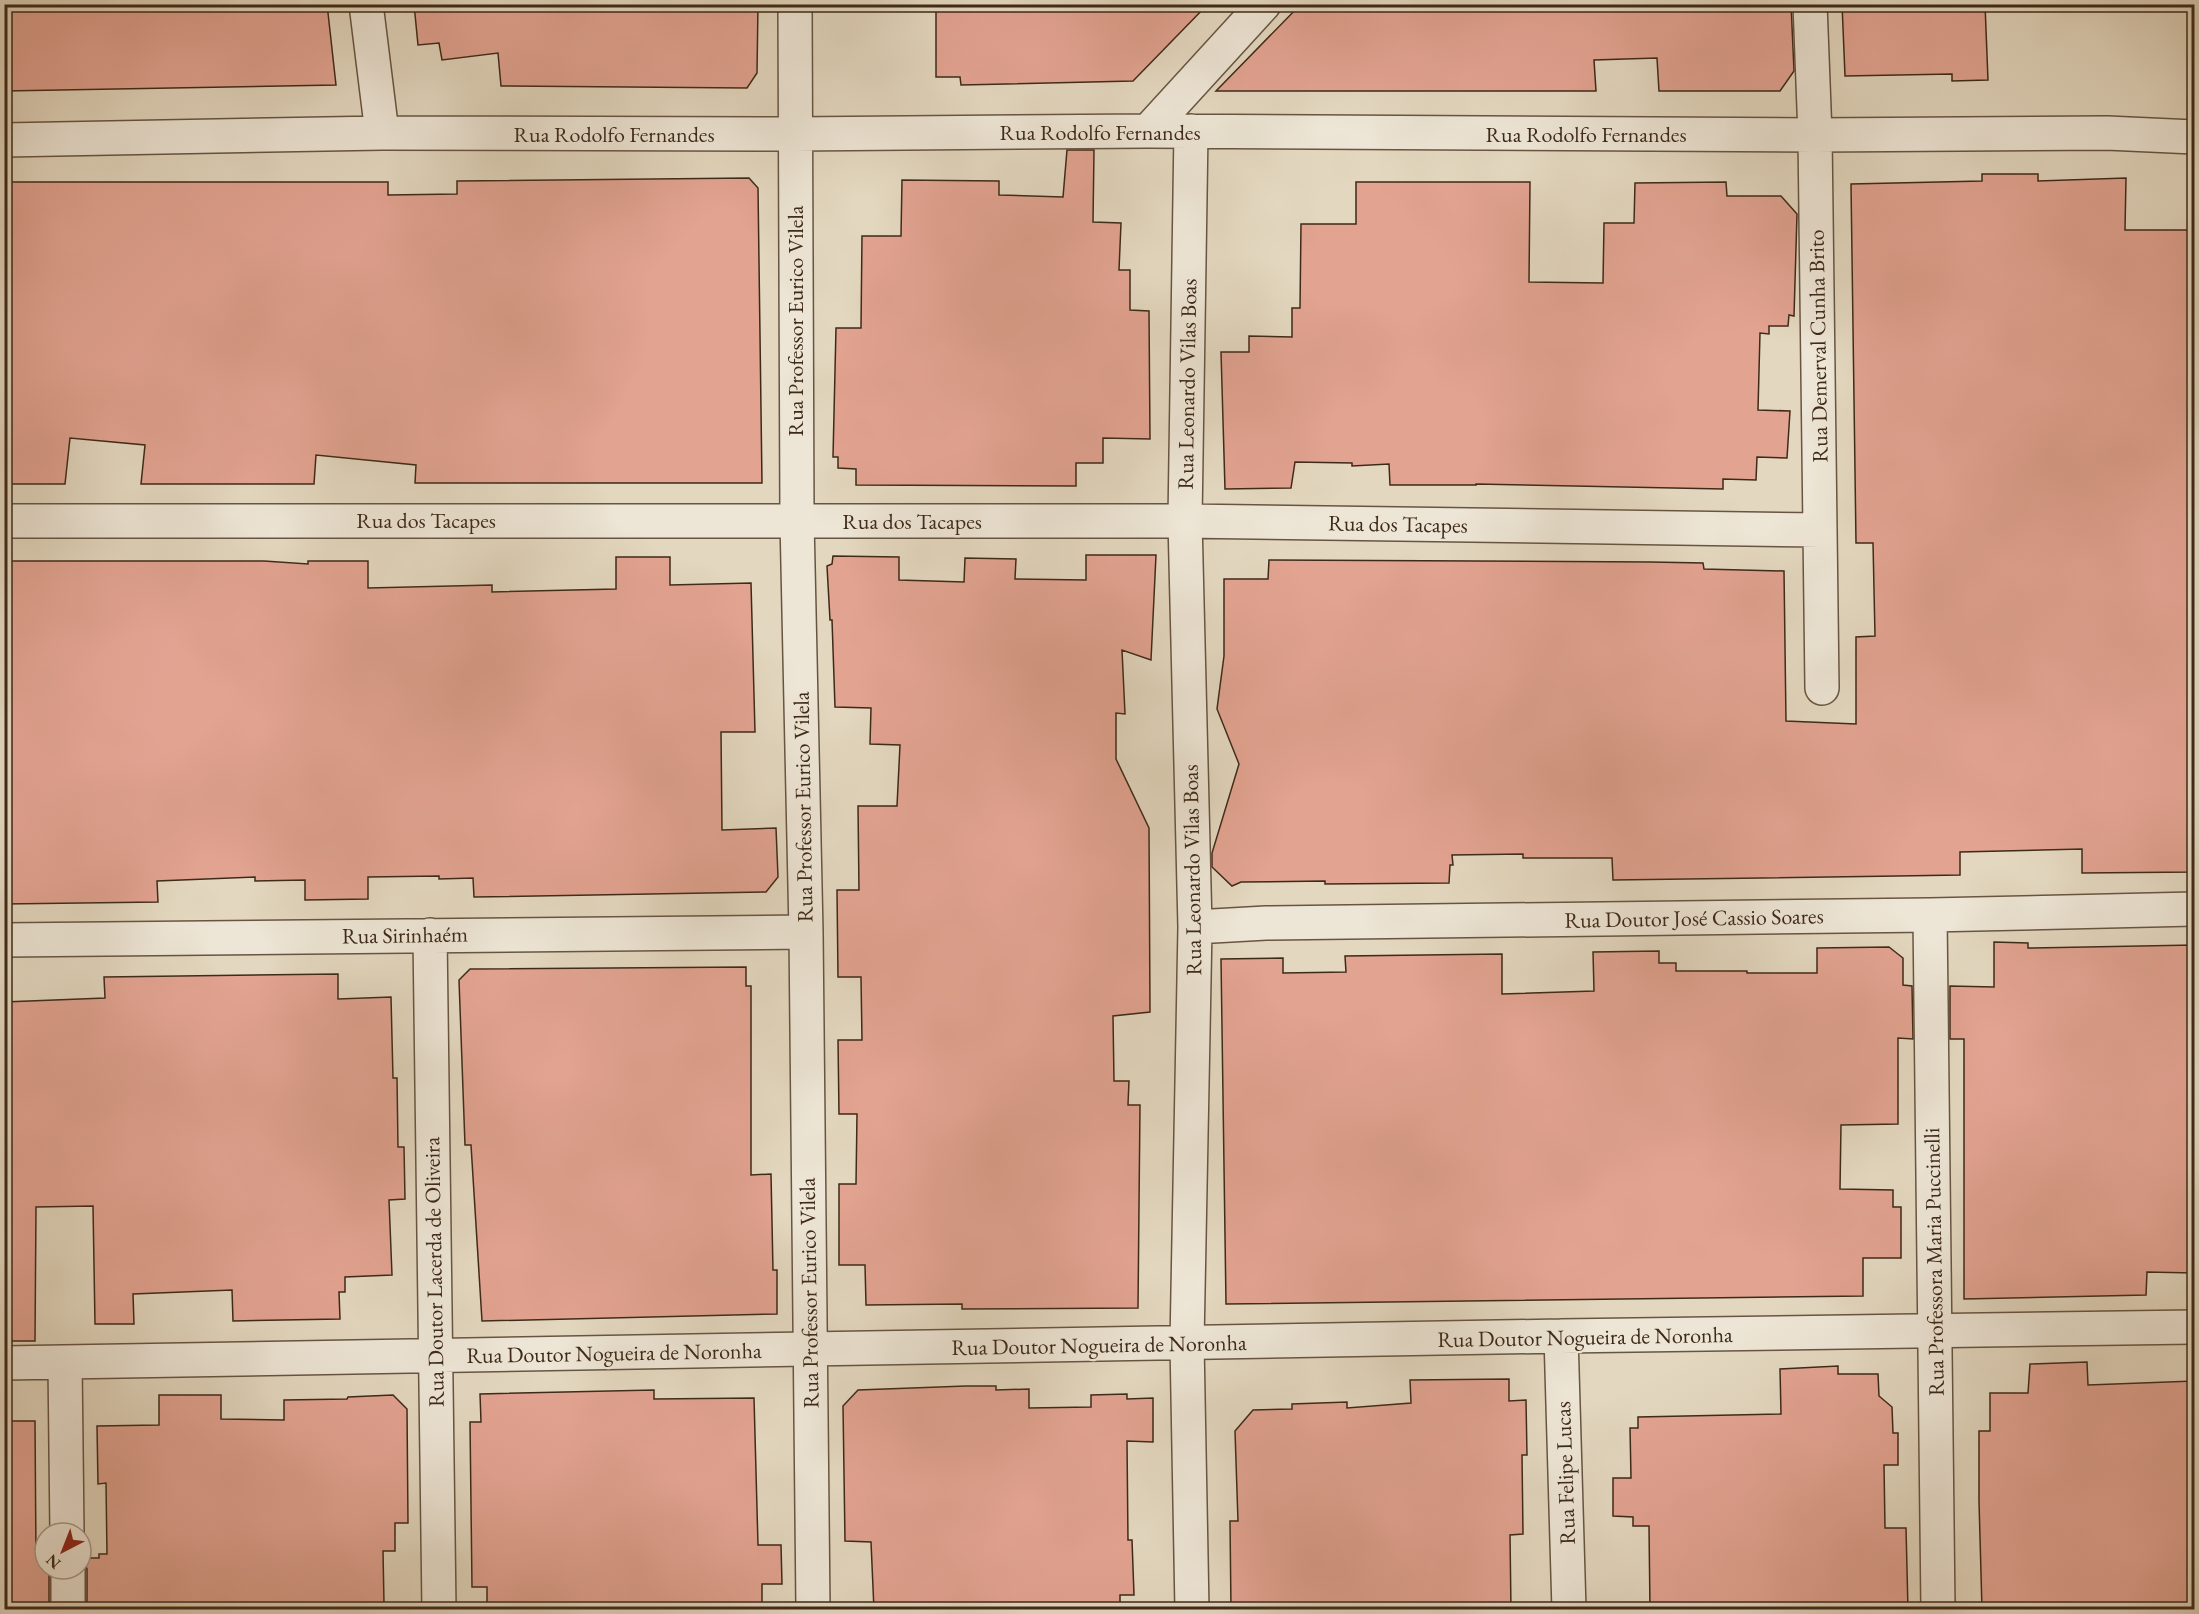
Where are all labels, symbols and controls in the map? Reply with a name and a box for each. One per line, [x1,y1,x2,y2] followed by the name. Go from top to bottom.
[999,118,1201,147] street label: Rua Rodolfo Fernandes
[513,120,715,149] street label: Rua Rodolfo Fernandes
[1485,120,1687,149] street label: Rua Rodolfo Fernandes
[781,205,810,436] street label: Rua Professor Eurico Vilela
[1801,229,1835,463] street label: Rua Demerval Cunha Brito
[1171,278,1203,490] street label: Rua Leonardo Vilas Boas
[356,506,496,535] street label: Rua dos Tacapes
[842,507,982,536] street label: Rua dos Tacapes
[1328,508,1468,540] street label: Rua dos Tacapes
[786,691,820,923] street label: Rua Professor Eurico Vilela
[1176,764,1208,976] street label: Rua Leonardo Vilas Boas
[1564,901,1824,935] street label: Rua Doutor José Cassio Soares
[342,919,468,951] street label: Rua Sirinhaém
[1917,1128,1951,1396] street label: Rua Professora Maria Puccinelli
[417,1136,451,1407] street label: Rua Doutor Lacerda de Oliveira
[792,1177,826,1409] street label: Rua Professor Eurico Vilela
[1437,1320,1733,1354] street label: Rua Doutor Nogueira de Noronha
[951,1328,1247,1362] street label: Rua Doutor Nogueira de Noronha
[466,1336,762,1370] street label: Rua Doutor Nogueira de Noronha
[1548,1401,1582,1545] street label: Rua Felipe Lucas
[33,1521,93,1581] north arrow
[41,1550,65,1574] text: N

